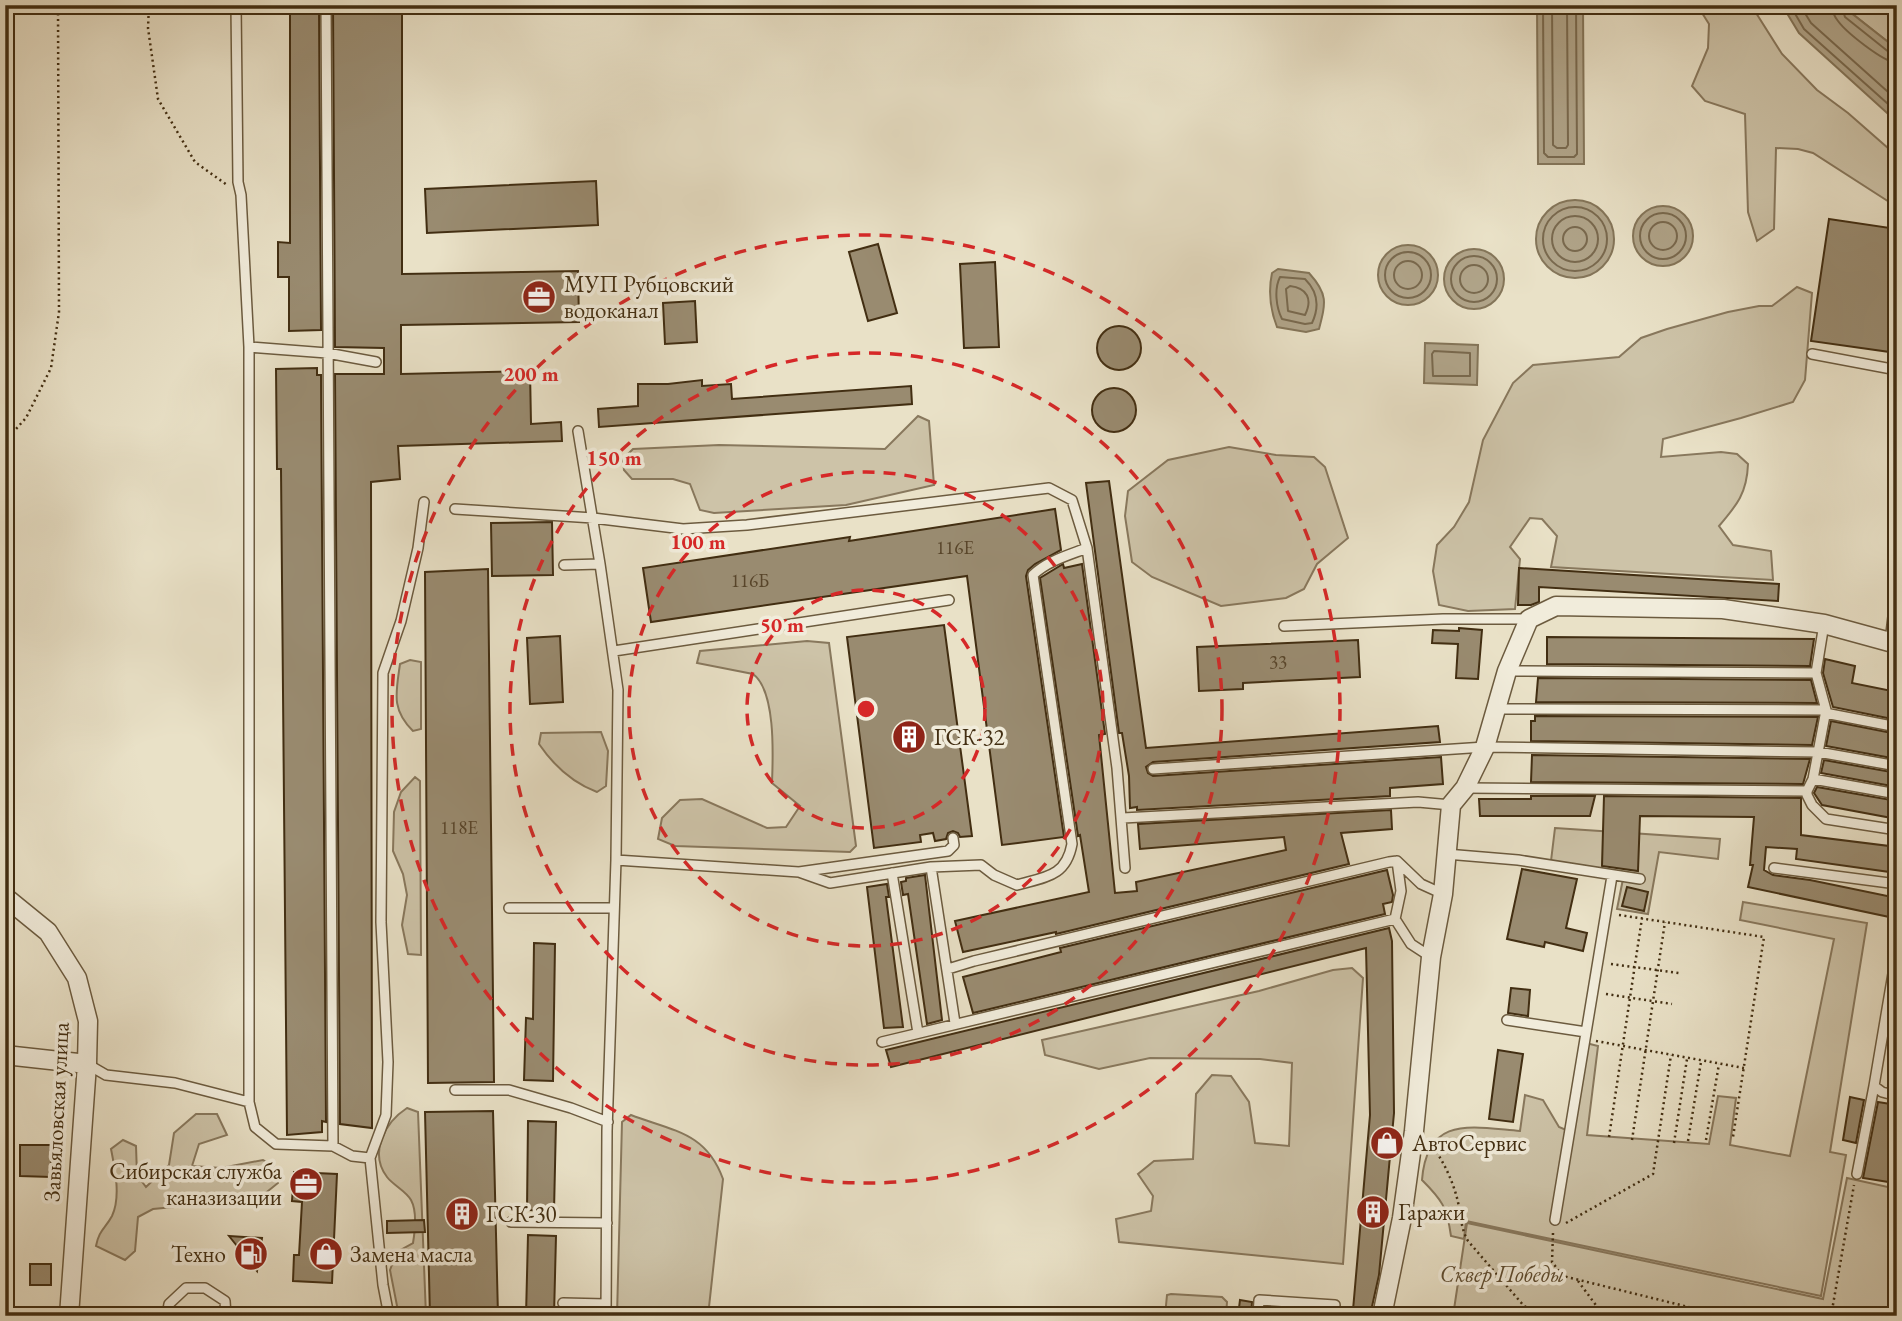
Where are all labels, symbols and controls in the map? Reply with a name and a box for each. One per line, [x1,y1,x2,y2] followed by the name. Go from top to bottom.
[564,269,734,325] place label: МУП Рубцовский водоканал
[520,278,558,316] office icon: МУП Рубцовский водоканал
[503,360,559,387] text: 200 m
[586,444,642,471] text: 150 m
[670,528,726,555] text: 100 m
[936,535,974,560] house number: 116Е
[731,568,769,593] house number: 116Б
[760,611,804,638] text: 50 m
[1269,650,1287,675] house number: 33
[854,697,878,721] centre of rings
[890,718,928,756] building icon: ГСК-32
[934,722,1005,752] place label: ГСК-32
[440,815,478,840] house number: 118Е
[36,1021,76,1203] street label: Завьяловская улица
[1368,1124,1406,1162] shop icon: АвтоСервис
[1411,1128,1527,1158] place label: АвтоСервис
[109,1156,283,1212] place label: Сибирская служба каназизации
[287,1165,325,1203] office icon: Сибирская служба каназизации
[1354,1193,1392,1231] building icon: Гаражи
[443,1195,481,1233] building icon: ГСК-30
[1398,1197,1465,1227] place label: Гаражи
[486,1199,557,1229] place label: ГСК-30
[232,1235,270,1273] fuel station icon: Техно
[307,1235,345,1273] shop icon: Замена масла
[171,1239,226,1269] place label: Техно
[350,1239,473,1269] place label: Замена масла
[1440,1259,1564,1289] park label: Сквер Победы

